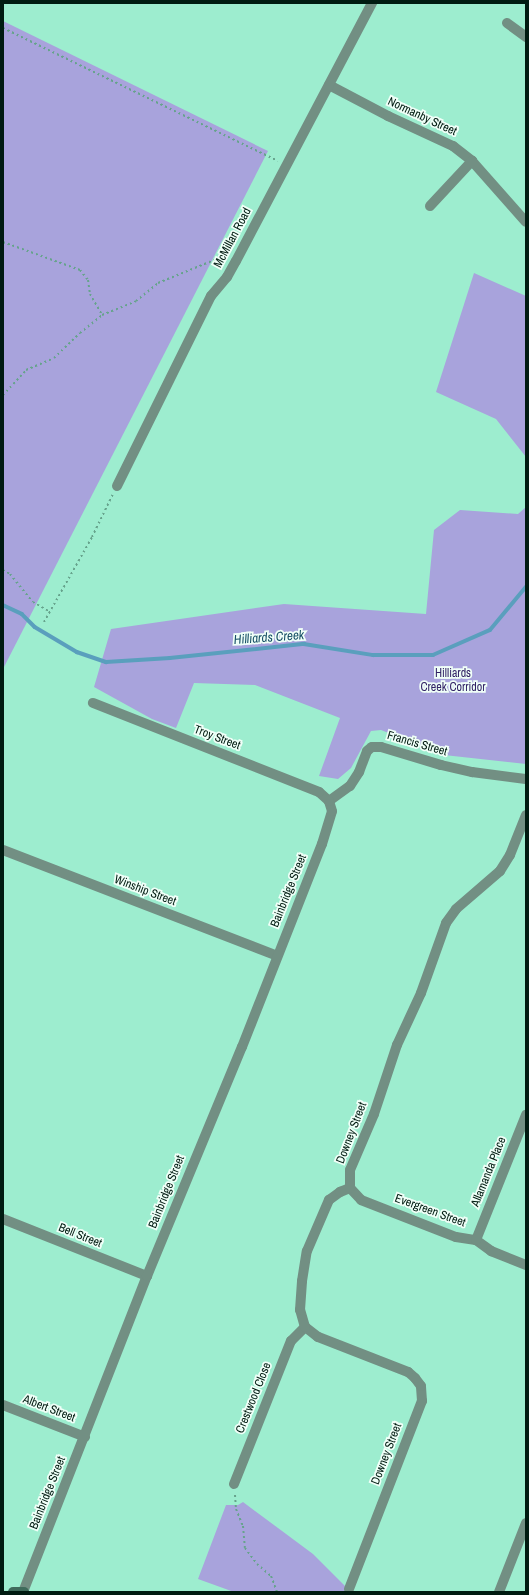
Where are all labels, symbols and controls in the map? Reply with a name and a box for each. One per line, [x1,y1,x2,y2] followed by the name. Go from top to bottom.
[385,95,459,139] street label: Normanby Street
[211,206,255,270] street label: McMillan Road
[233,628,305,648] water label: Hilliards Creek
[420,667,486,695] park label: Hilliards Creek Corridor
[192,723,242,753] street label: Troy Street
[385,729,449,759] street label: Francis Street
[268,853,310,929] street label: Bainbridge Street
[112,873,178,909] street label: Winship Street
[334,1100,370,1166] street label: Downey Street
[468,1135,510,1209] street label: Allamanda Place
[146,1154,188,1230] street label: Bainbridge Street
[393,1192,467,1230] street label: Evergreen Street
[56,1221,104,1251] street label: Bell Street
[233,1361,275,1435] street label: Crestwood Close
[21,1392,77,1426] street label: Albert Street
[369,1421,405,1487] street label: Downey Street
[27,1455,69,1531] street label: Bainbridge Street

